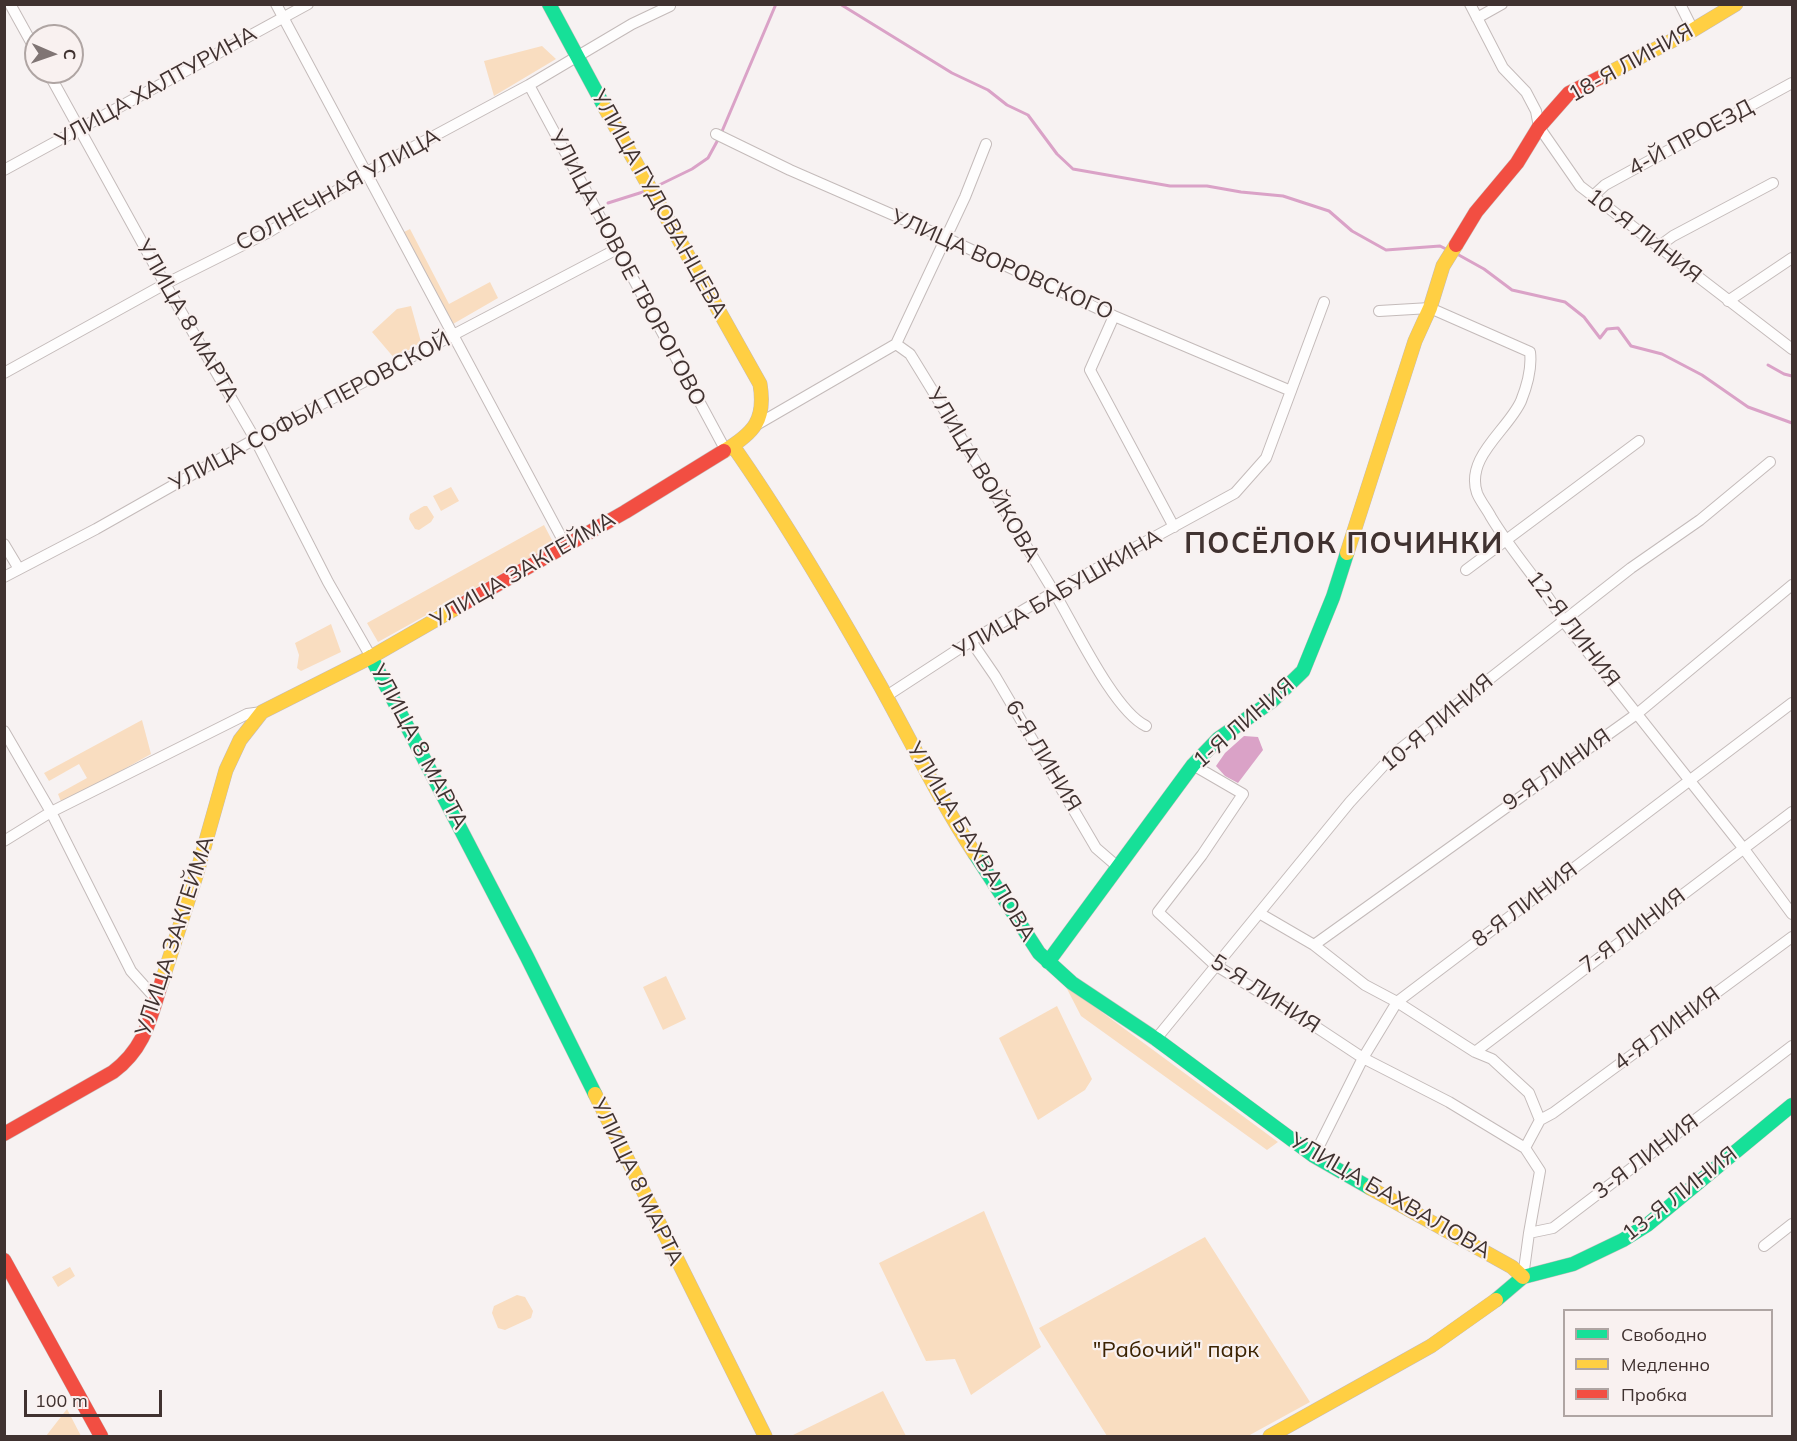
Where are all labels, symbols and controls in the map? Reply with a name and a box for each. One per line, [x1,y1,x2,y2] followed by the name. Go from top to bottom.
[1564,18,1698,108] street label: 18-Я ЛИНИЯ
[51,21,261,153] street label: УЛИЦА ХАЛТУРИНА
[24,24,84,84] north arrow
[60,49,80,60] text: С
[585,85,733,323] street label: УЛИЦА ГУДОВАНЦЕВА
[1624,94,1758,182] street label: 4-Й ПРОЕЗД
[231,123,445,257] street label: СОЛНЕЧНАЯ УЛИЦА
[543,125,711,411] street label: УЛИЦА НОВОЕ ТВОРОГОВО
[1581,183,1707,289] street label: 10-Я ЛИНИЯ
[887,204,1117,326] street label: УЛИЦА ВОРОВСКОГО
[130,235,244,407] street label: УЛИЦА 8 МАРТА
[165,327,455,497] street label: УЛИЦА СОФЬИ ПЕРОВСКОЙ
[921,383,1045,567] street label: УЛИЦА ВОЙКОВА
[426,506,620,634] street label: УЛИЦА ЗАКГЕЙМА
[949,524,1167,664] street label: УЛИЦА БАБУШКИНА
[1184,528,1504,562] district label: ПОСЁЛОК ПОЧИНКИ
[1521,566,1625,692] street label: 12-Я ЛИНИЯ
[364,660,474,834] street label: УЛИЦА 8 МАРТА
[1376,668,1498,778] street label: 10-Я ЛИНИЯ
[1188,672,1300,774] street label: 1-Я ЛИНИЯ
[999,696,1087,816] street label: 6-Я ЛИНИЯ
[1498,723,1616,817] street label: 9-Я ЛИНИЯ
[901,737,1041,947] street label: УЛИЦА БАХВАЛОВА
[130,833,220,1039] street label: УЛИЦА ЗАКГЕЙМА
[1467,857,1583,953] street label: 8-Я ЛИНИЯ
[1575,883,1691,979] street label: 7-Я ЛИНИЯ
[1205,949,1325,1039] street label: 5-Я ЛИНИЯ
[1609,982,1725,1076] street label: 4-Я ЛИНИЯ
[585,1094,689,1270] street label: УЛИЦА 8 МАРТА
[1588,1109,1704,1205] street label: 3-Я ЛИНИЯ
[1285,1128,1495,1264] street label: УЛИЦА БАХВАЛОВА
[1617,1141,1743,1247] street label: 13-Я ЛИНИЯ
[1563,1309,1773,1417] legend
[1621,1323,1707,1346] text: Свободно
[1093,1337,1259,1363] park label: "Рабочий" парк
[1621,1353,1710,1376] text: Медленно
[27,1378,165,1416] scale bar
[1621,1383,1687,1406] text: Пробка
[35,1389,88,1412] text: 100 m

